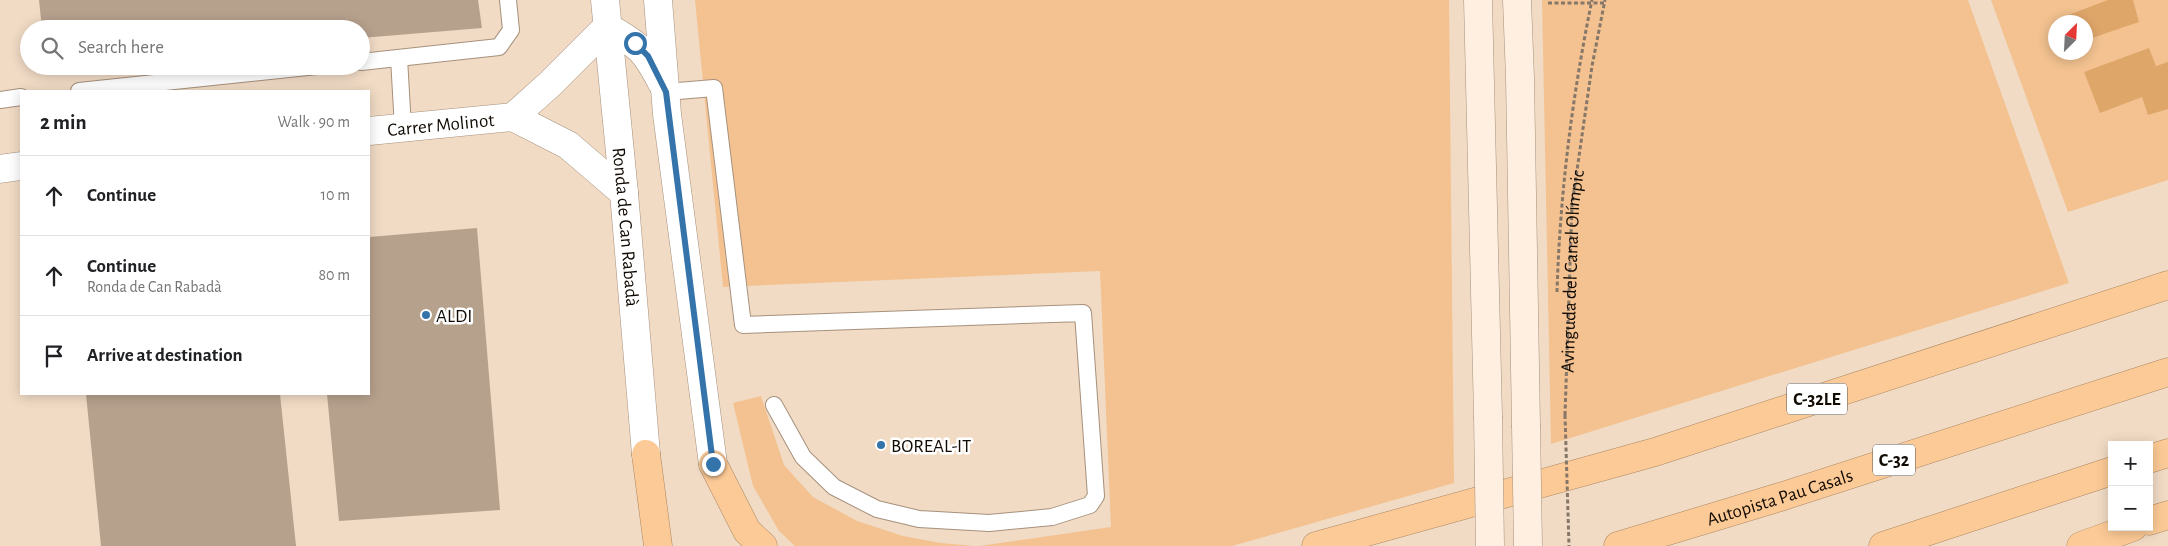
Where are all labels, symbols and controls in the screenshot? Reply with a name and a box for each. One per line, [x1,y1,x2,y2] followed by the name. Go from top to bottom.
[2048,15,2093,60] north arrow
[20,20,370,75] search box
[624,32,647,55] route start
[38,34,66,62] icon: search
[78,38,164,57] text: Search here
[386,111,495,140] street label: Carrer Molinot
[40,112,87,133] text: 2 min
[278,114,350,130] text: Walk · 90 m
[609,147,642,308] street label: Ronda de Can Rabadà
[1558,169,1588,373] street label: Avinguda del Canal Olímpic
[40,182,68,210] icon: ahead
[87,186,156,205] text: Continue
[321,187,350,203] text: 10 m
[87,257,156,276] text: Continue
[40,262,68,290] icon: ahead
[319,267,350,283] text: 80 m
[87,279,222,295] text: Ronda de Can Rabadà
[436,307,472,326] place label: ALDI
[420,309,432,321] marker: ALDI
[40,342,68,370] icon: arrive
[87,346,243,365] text: Arrive at destination
[1787,384,1847,414] road number: C-32LE
[891,437,971,456] place label: BOREAL-IT
[875,439,887,451] marker: BOREAL-IT
[2108,441,2153,531] map controls
[2108,441,2153,486] button: +
[1873,444,1915,476] road number: C-32
[702,453,725,476] route end
[1705,466,1855,530] street label: Autopista Pau Casals
[2108,486,2153,531] button: −

